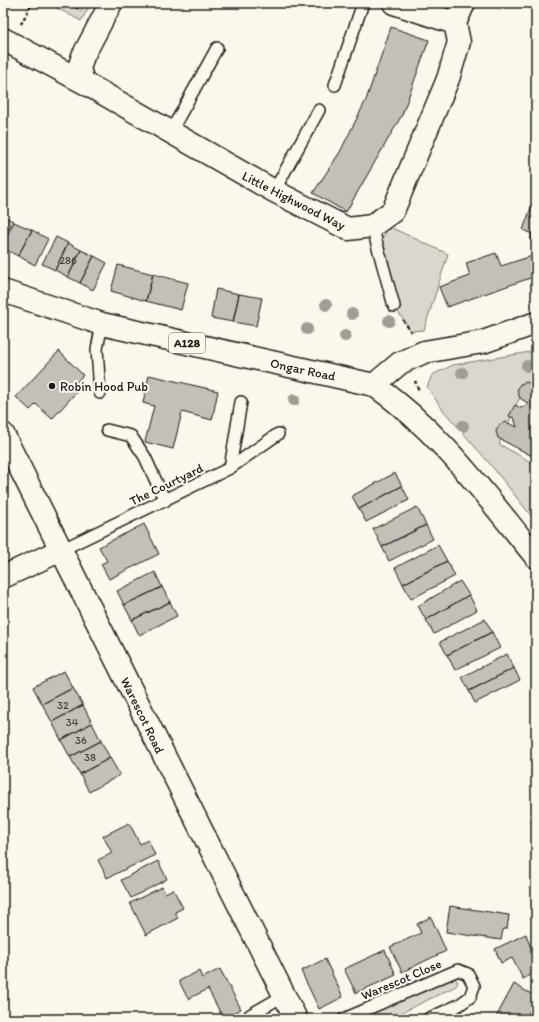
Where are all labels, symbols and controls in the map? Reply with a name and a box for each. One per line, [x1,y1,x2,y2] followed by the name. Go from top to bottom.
[240,168,348,233] street label: Little Highwood Way
[59,254,77,267] house number: 286
[169,333,205,353] road number: A128
[269,355,337,384] street label: Ongar Road
[60,379,148,394] place label: Robin Hood Pub
[47,381,57,391] marker: Robin Hood Pub
[127,460,206,509] street label: The Courtyard
[118,675,167,756] street label: Warescot Road
[57,699,69,712] house number: 32
[66,716,79,729] house number: 34
[75,734,87,747] house number: 36
[84,751,96,764] house number: 38
[359,956,444,1003] street label: Warescot Close

